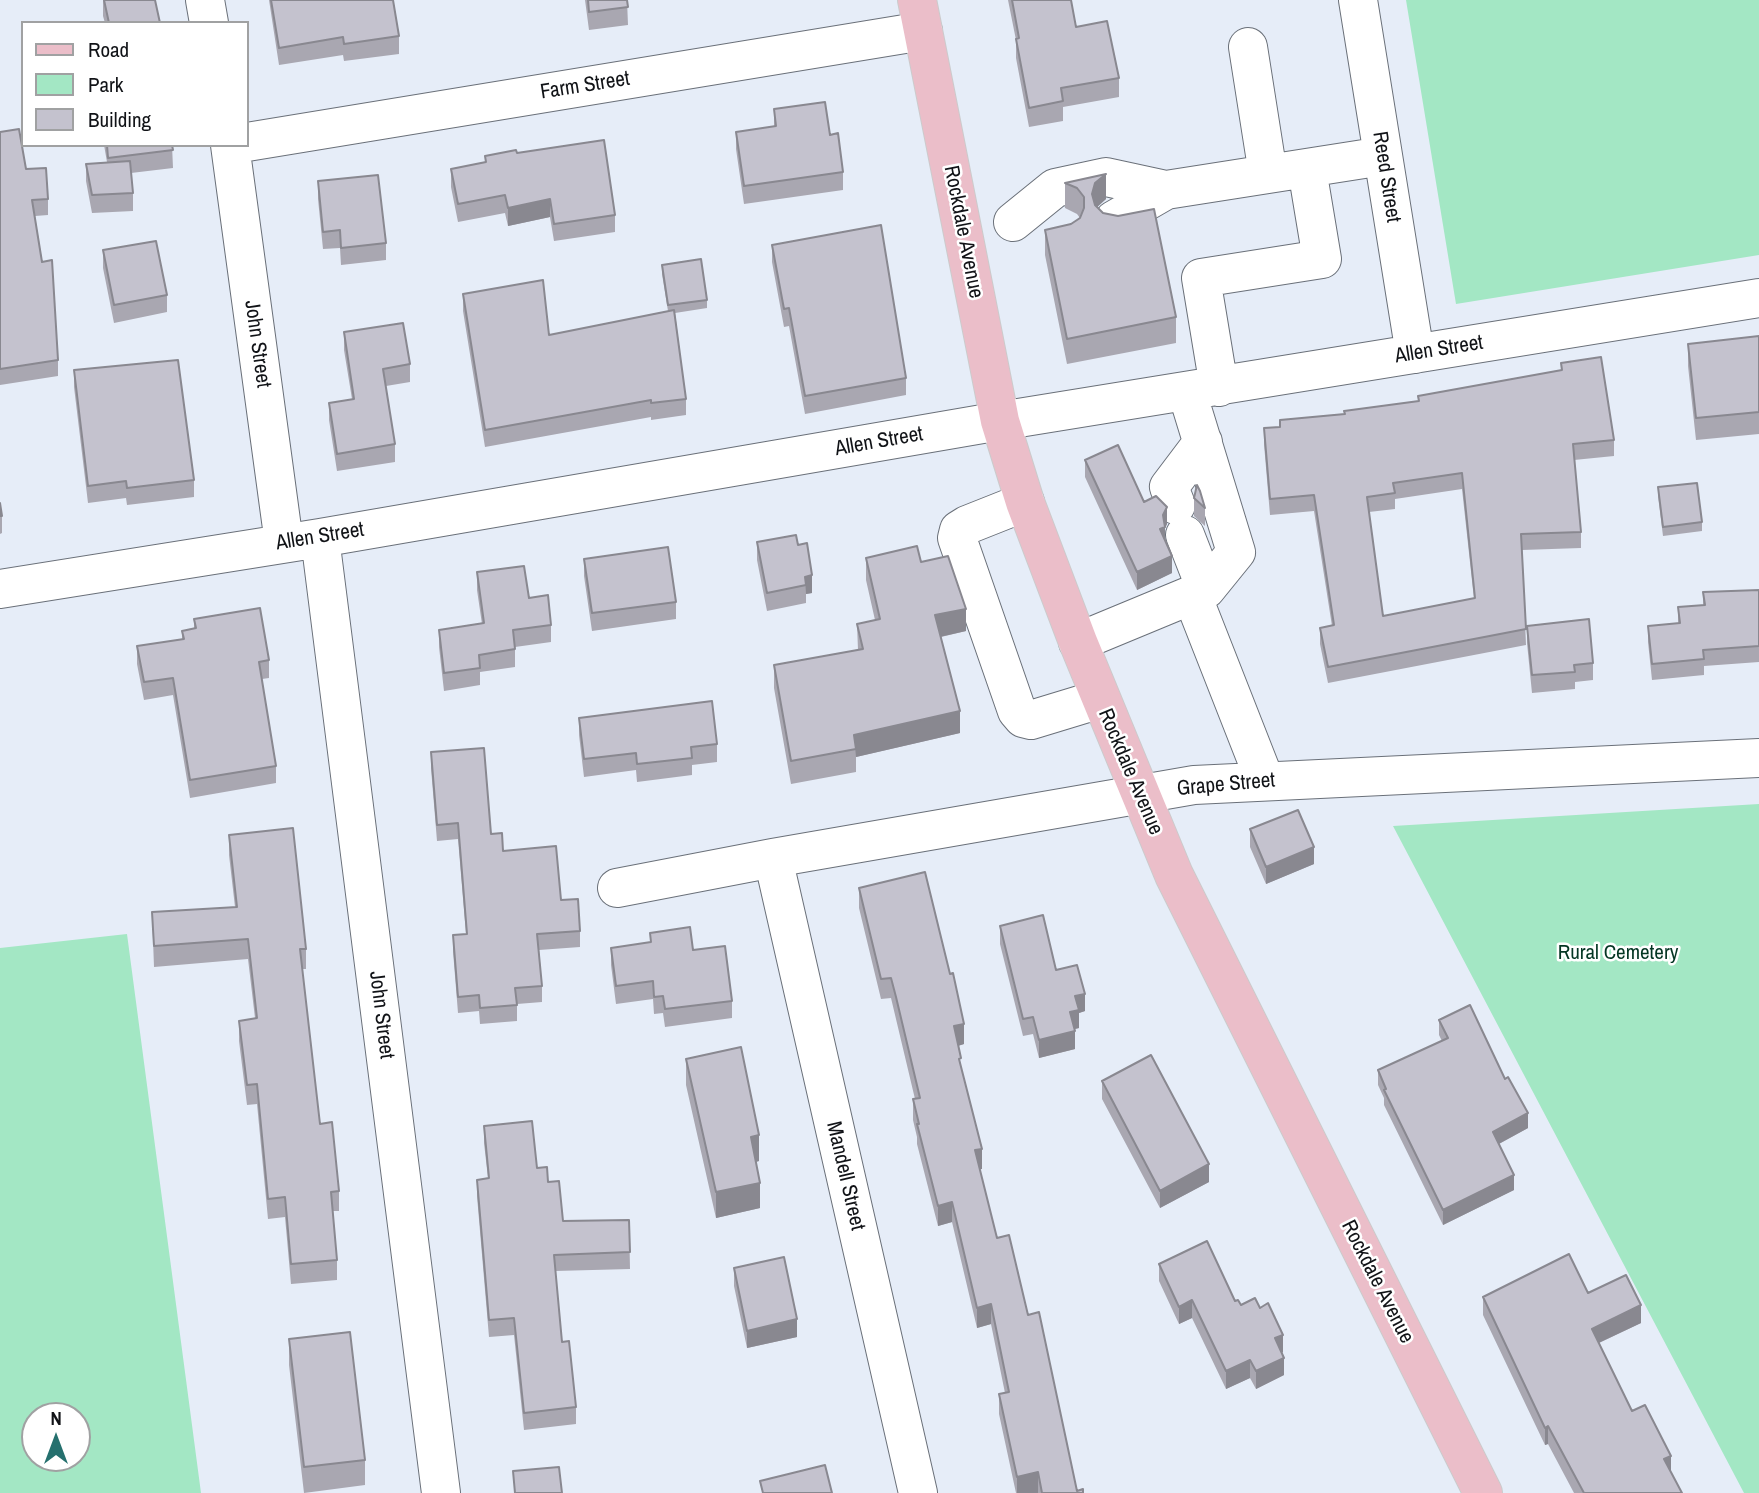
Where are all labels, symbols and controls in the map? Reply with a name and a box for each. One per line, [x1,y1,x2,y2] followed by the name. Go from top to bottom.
[21,21,248,147] legend
[88,35,129,64] text: Road
[539,67,631,105] street label: Farm Street
[88,70,123,99] text: Park
[88,105,151,134] text: Building
[1366,130,1406,224] street label: Reed Street
[938,163,988,301] street label: Rockdale Avenue
[238,299,276,389] street label: John Street
[1393,331,1485,369] street label: Allen Street
[833,422,925,462] street label: Allen Street
[274,518,366,556] street label: Allen Street
[1092,705,1168,839] street label: Rockdale Avenue
[1176,768,1276,802] street label: Grape Street
[1558,940,1678,966] park label: Rural Cemetery
[363,970,399,1060] street label: John Street
[820,1119,870,1233] street label: Mandell Street
[1335,1216,1419,1348] street label: Rockdale Avenue
[21,1402,91,1472] north arrow
[50,1405,62,1431] text: N

